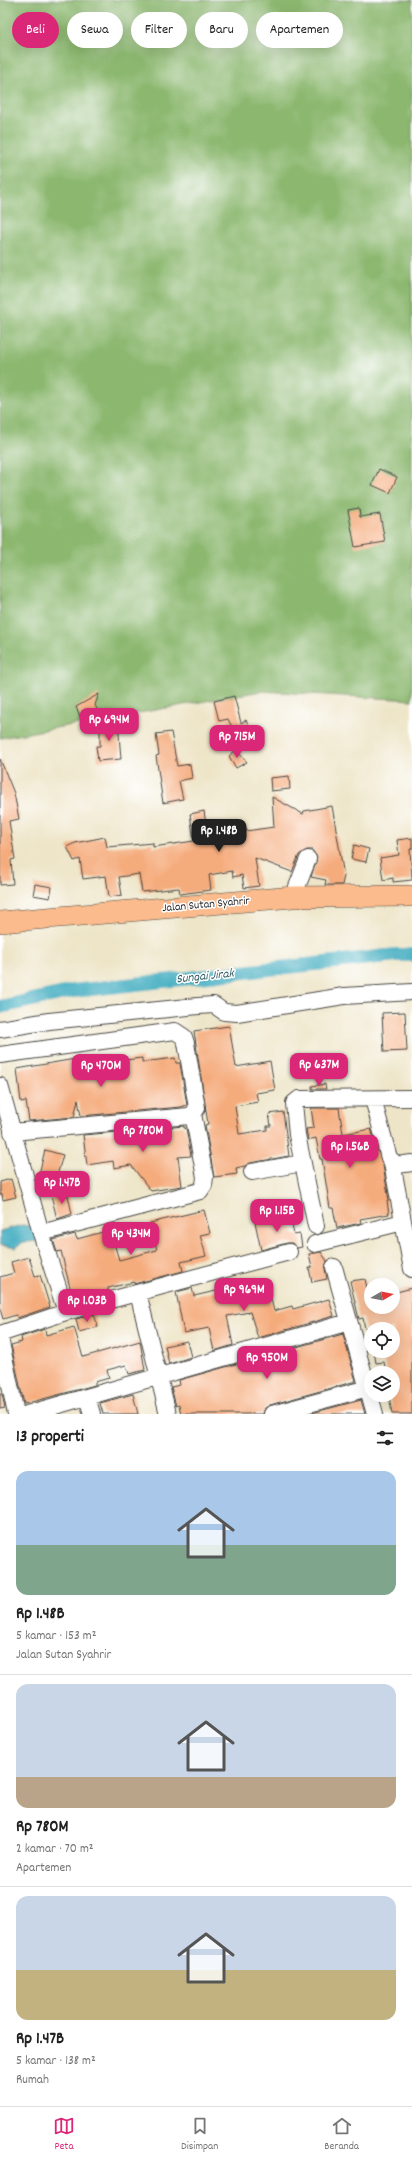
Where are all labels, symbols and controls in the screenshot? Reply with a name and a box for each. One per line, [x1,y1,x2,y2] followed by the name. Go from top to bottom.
[12,12,59,48] chip: Beli
[67,12,123,48] chip: Sewa
[131,12,187,48] chip: Filter
[195,12,248,48] chip: Baru
[256,12,343,48] chip: Apartemen
[72,708,146,742] pin: Rp 694M
[89,711,129,730] text: Rp 694M
[200,725,274,759] pin: Rp 715M
[219,728,255,747] text: Rp 715M
[178,819,260,853] pin: Rp 1.48B
[200,822,238,841] text: Rp 1.48B
[161,893,251,917] street label: Jalan Sutan Syahrir
[175,964,236,989] water label: Sungai Jirak
[282,1053,356,1087] pin: Rp 637M
[64,1054,138,1088] pin: Rp 470M
[299,1056,339,1075] text: Rp 637M
[81,1057,121,1076] text: Rp 470M
[106,1119,180,1153] pin: Rp 780M
[123,1122,163,1141] text: Rp 780M
[309,1135,391,1169] pin: Rp 1.56B
[331,1138,369,1157] text: Rp 1.56B
[21,1171,103,1205] pin: Rp 1.47B
[44,1174,80,1193] text: Rp 1.47B
[236,1199,318,1233] pin: Rp 1.15B
[259,1202,295,1221] text: Rp 1.15B
[94,1222,168,1256] pin: Rp 434M
[111,1225,151,1244] text: Rp 434M
[207,1278,281,1312] pin: Rp 969M
[364,1278,400,1314] north arrow
[364,1278,400,1402] map controls
[223,1281,265,1300] text: Rp 969M
[46,1289,128,1323] pin: Rp 1.03B
[67,1292,107,1311] text: Rp 1.03B
[364,1322,400,1358] button: locate
[230,1346,304,1380] pin: Rp 950M
[246,1349,288,1368] text: Rp 950M
[364,1366,400,1402] button: layers
[16,1426,84,1450] text: 13 properti
[374,1427,396,1449] icon: filters
[170,1497,242,1569] icon: home
[16,1603,64,1627] text: Rp 1.48B
[16,1627,96,1646] text: 5 kamar · 153 m²
[16,1646,111,1665] text: Jalan Sutan Syahrir
[170,1710,242,1782] icon: home
[16,1816,69,1840] text: Rp 780M
[16,1840,94,1859] text: 2 kamar · 70 m²
[16,1859,71,1878] text: Apartemen
[170,1922,242,1994] icon: home
[16,2028,64,2052] text: Rp 1.47B
[16,2052,96,2071] text: 5 kamar · 138 m²
[16,2071,49,2090] text: Rumah
[53,2115,75,2155] tab: Peta
[181,2115,218,2155] tab: Disimpan
[324,2115,359,2155] tab: Beranda

